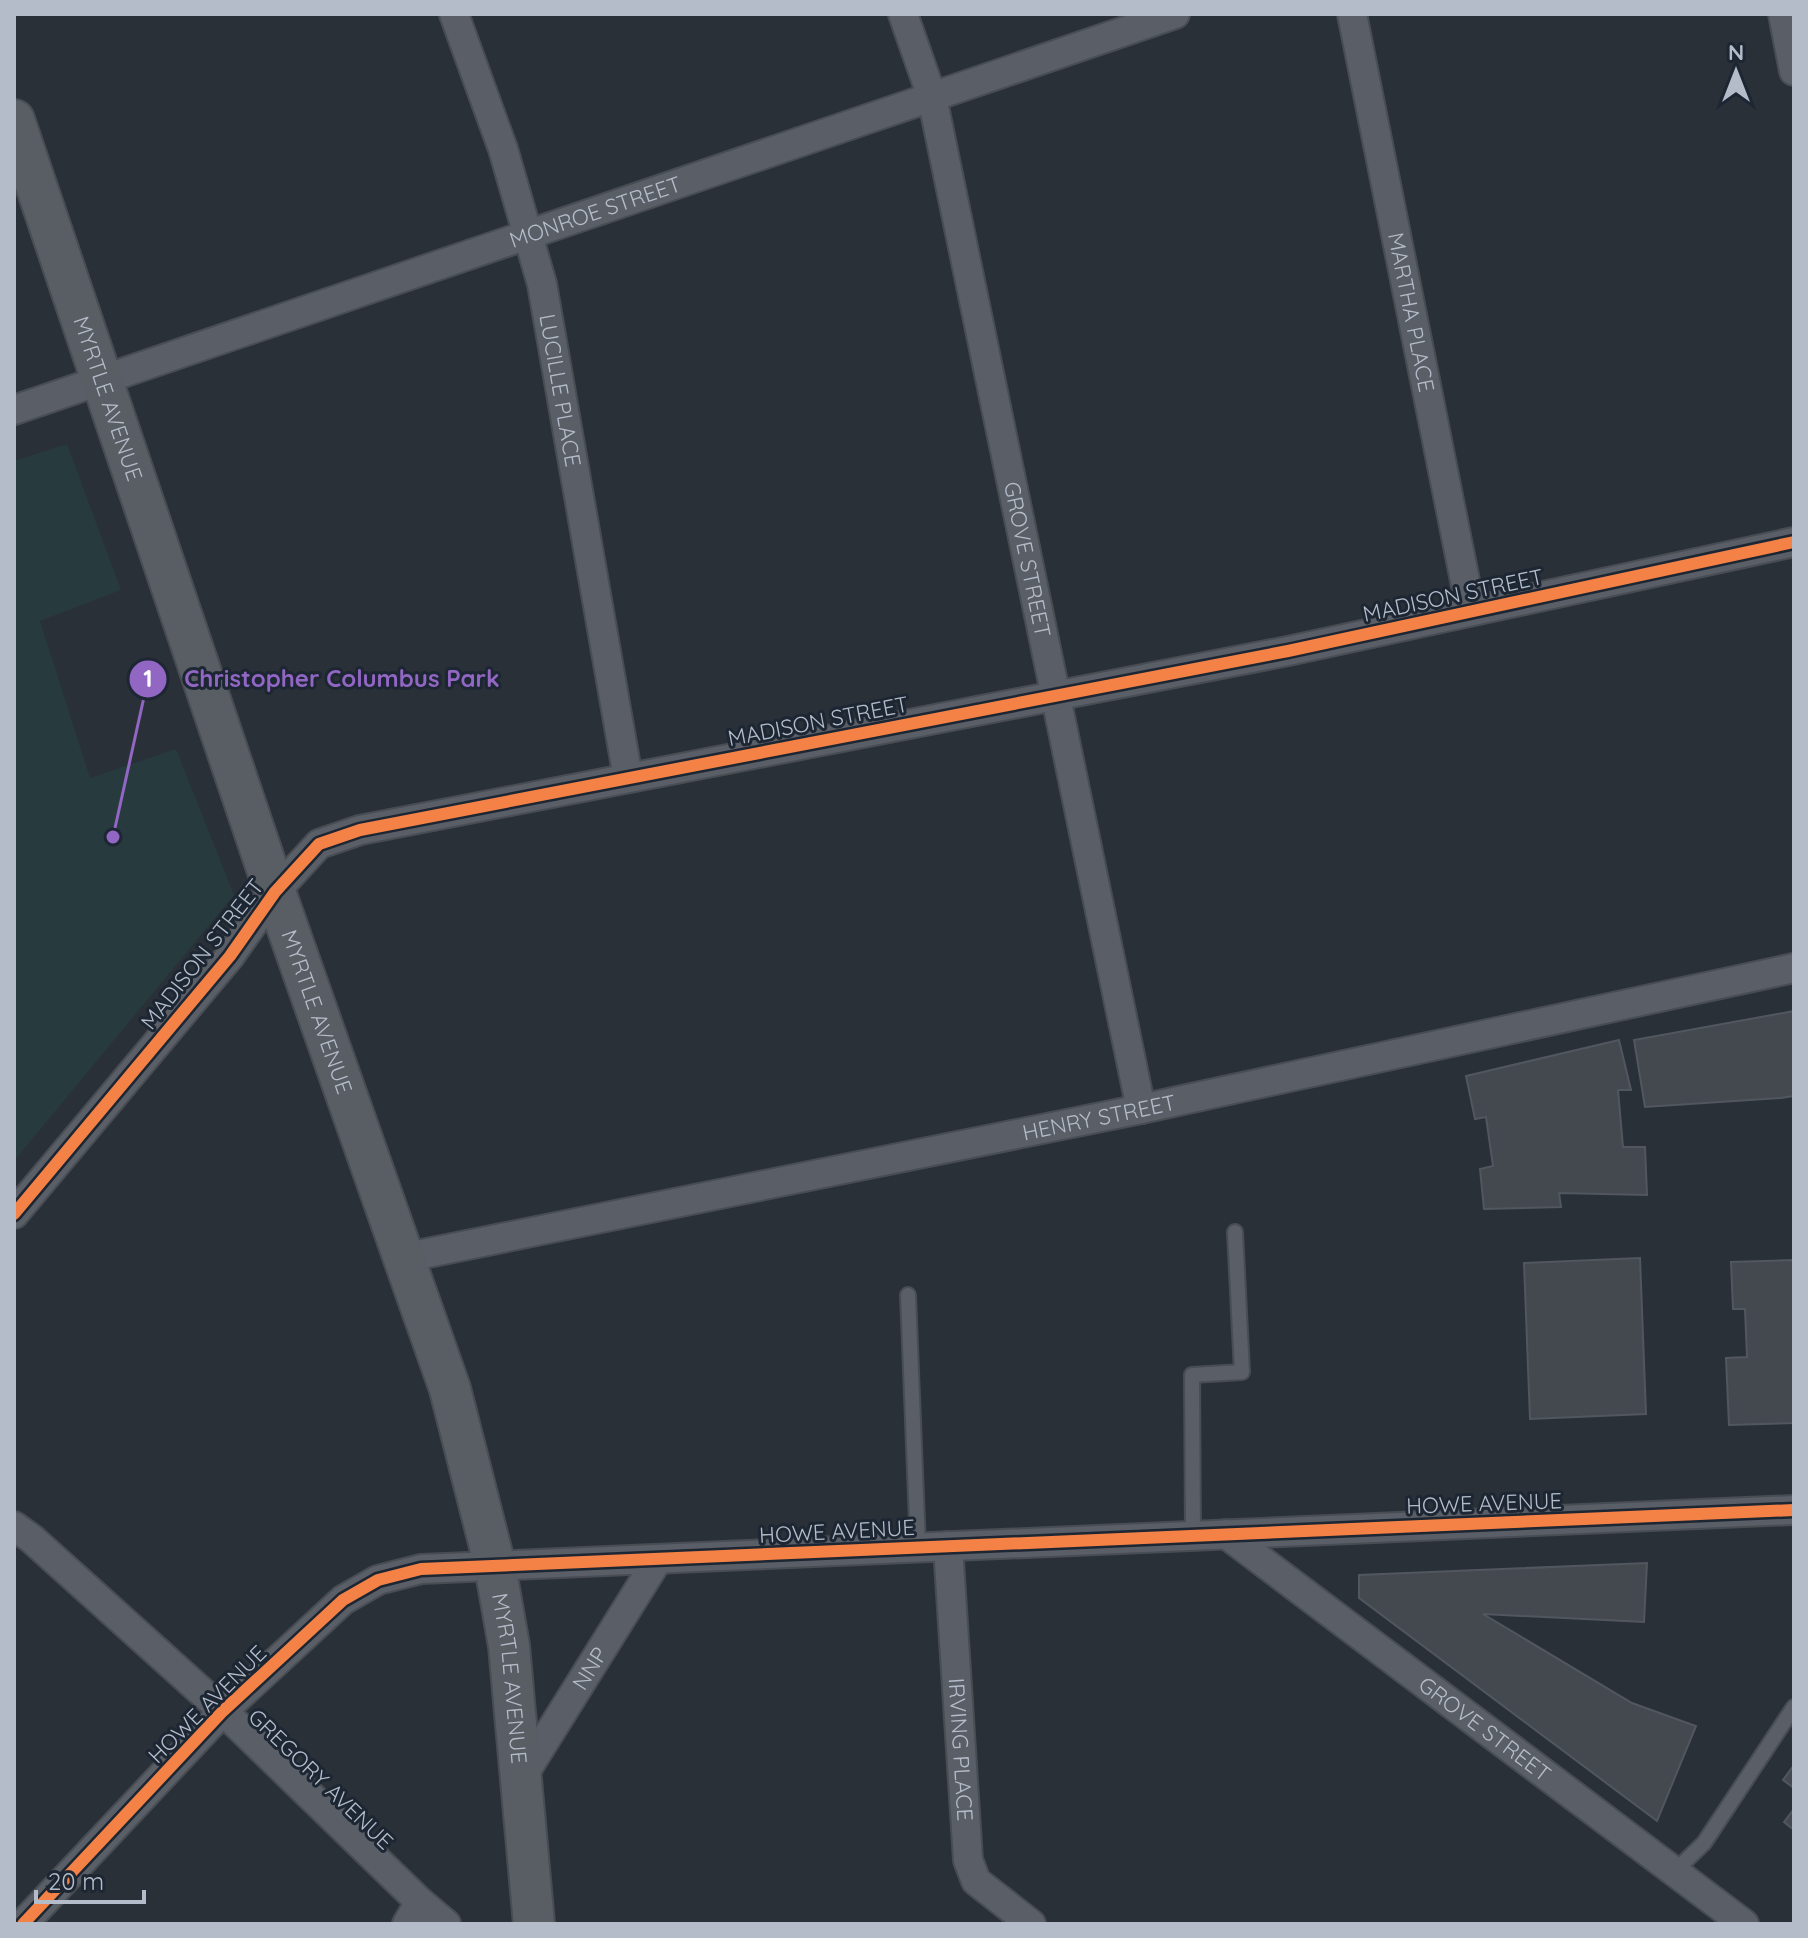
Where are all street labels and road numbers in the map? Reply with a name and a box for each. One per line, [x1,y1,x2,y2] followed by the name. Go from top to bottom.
[506,170,685,254] street label: MONROE STREET
[1382,230,1441,394] street label: MARTHA PLACE
[533,312,588,469] street label: LUCILLE PLACE
[67,313,149,484] street label: MYRTLE AVENUE
[998,479,1057,640] street label: GROVE STREET
[1360,562,1546,628] street label: MADISON STREET
[725,690,911,752] street label: MADISON STREET
[134,873,270,1035] street label: MADISON STREET
[275,926,359,1098] street label: MYRTLE AVENUE
[1020,1088,1178,1147] street label: HENRY STREET
[1406,1486,1562,1520] street label: HOWE AVENUE
[758,1513,916,1549] street label: HOWE AVENUE
[486,1591,534,1765] street label: MYRTLE AVENUE
[142,1639,272,1769] street label: HOWE AVENUE
[566,1642,614,1695] street label: NNP
[1413,1670,1557,1788] street label: GROVE STREET
[942,1677,979,1822] street label: IRVING PLACE
[243,1703,399,1855] street label: GREGORY AVENUE

